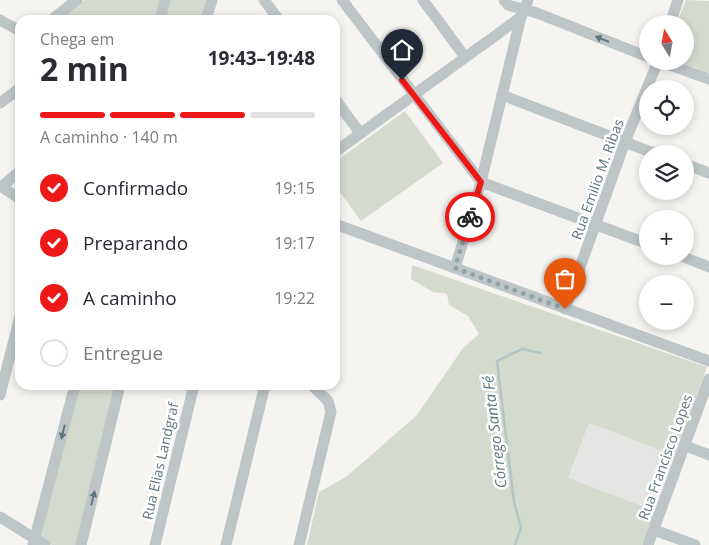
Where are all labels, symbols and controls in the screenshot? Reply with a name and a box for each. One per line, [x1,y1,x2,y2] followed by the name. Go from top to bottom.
[639,15,694,70] north arrow
[639,15,694,330] map controls
[40,28,114,50] text: Chega em
[381,29,423,80] pin
[595,34,609,42] one-way arrow
[388,36,416,64] icon: home
[208,45,315,71] text: 19:43–19:48
[40,47,129,90] text: 2 min
[639,80,694,135] button: locate
[566,116,628,242] street label: Rua Emilio M. Ribas
[40,126,178,148] text: A caminho · 140 m
[639,145,694,200] button: layers
[40,174,68,202] icon: check
[83,175,188,201] text: Confirmado
[274,177,315,199] text: 19:15
[445,192,495,242] courier
[456,203,484,231] icon: bike
[639,210,694,265] button: +
[40,229,68,257] icon: check
[83,230,188,256] text: Preparando
[274,232,315,254] text: 19:17
[544,258,586,309] pin
[551,265,579,293] icon: bag
[639,275,694,330] button: −
[40,284,68,312] icon: check
[83,285,177,311] text: A caminho
[274,287,315,309] text: 19:22
[83,340,163,366] text: Entregue
[477,374,511,489] water label: Córrego Santa Fé
[633,391,697,522] street label: Rua Francisco Lopes
[137,399,183,521] street label: Rua Elias Landgraf
[59,425,67,440] one-way arrow
[89,490,97,505] one-way arrow

